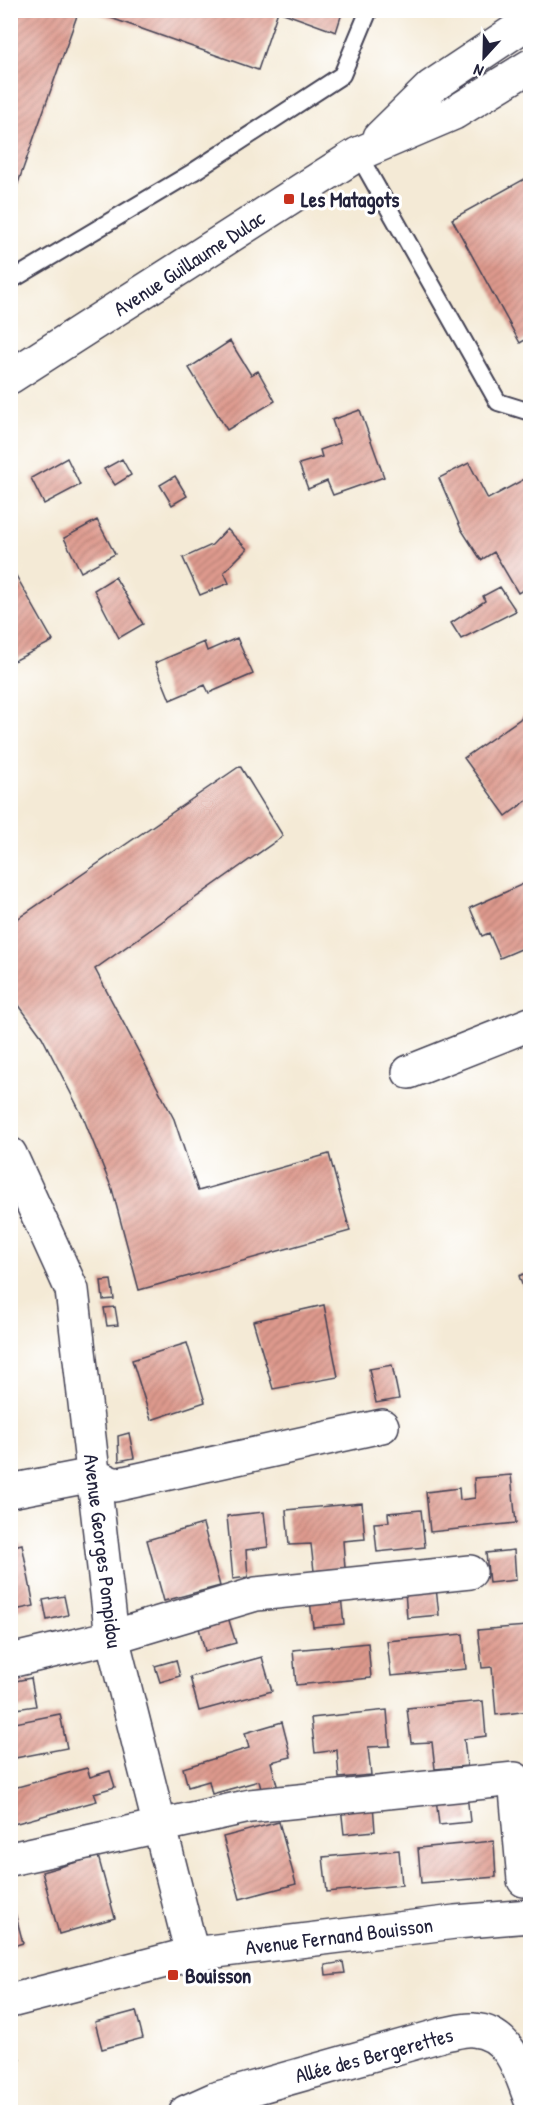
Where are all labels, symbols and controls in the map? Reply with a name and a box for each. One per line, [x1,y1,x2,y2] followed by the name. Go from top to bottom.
[454,27,514,87] north arrow
[470,59,486,83] text: N
[301,185,399,215] place label: Les Matagots
[282,192,296,206] marker: Les Matagots
[108,203,271,323] street label: Avenue Guillaume Dulac
[77,1452,129,1650] street label: Avenue Georges Pompidou
[243,1910,435,1962] street label: Avenue Fernand Bouisson
[185,1961,251,1990] place label: Bouisson
[166,1968,180,1982] marker: Bouisson
[292,2020,456,2090] street label: Allée des Bergerettes

